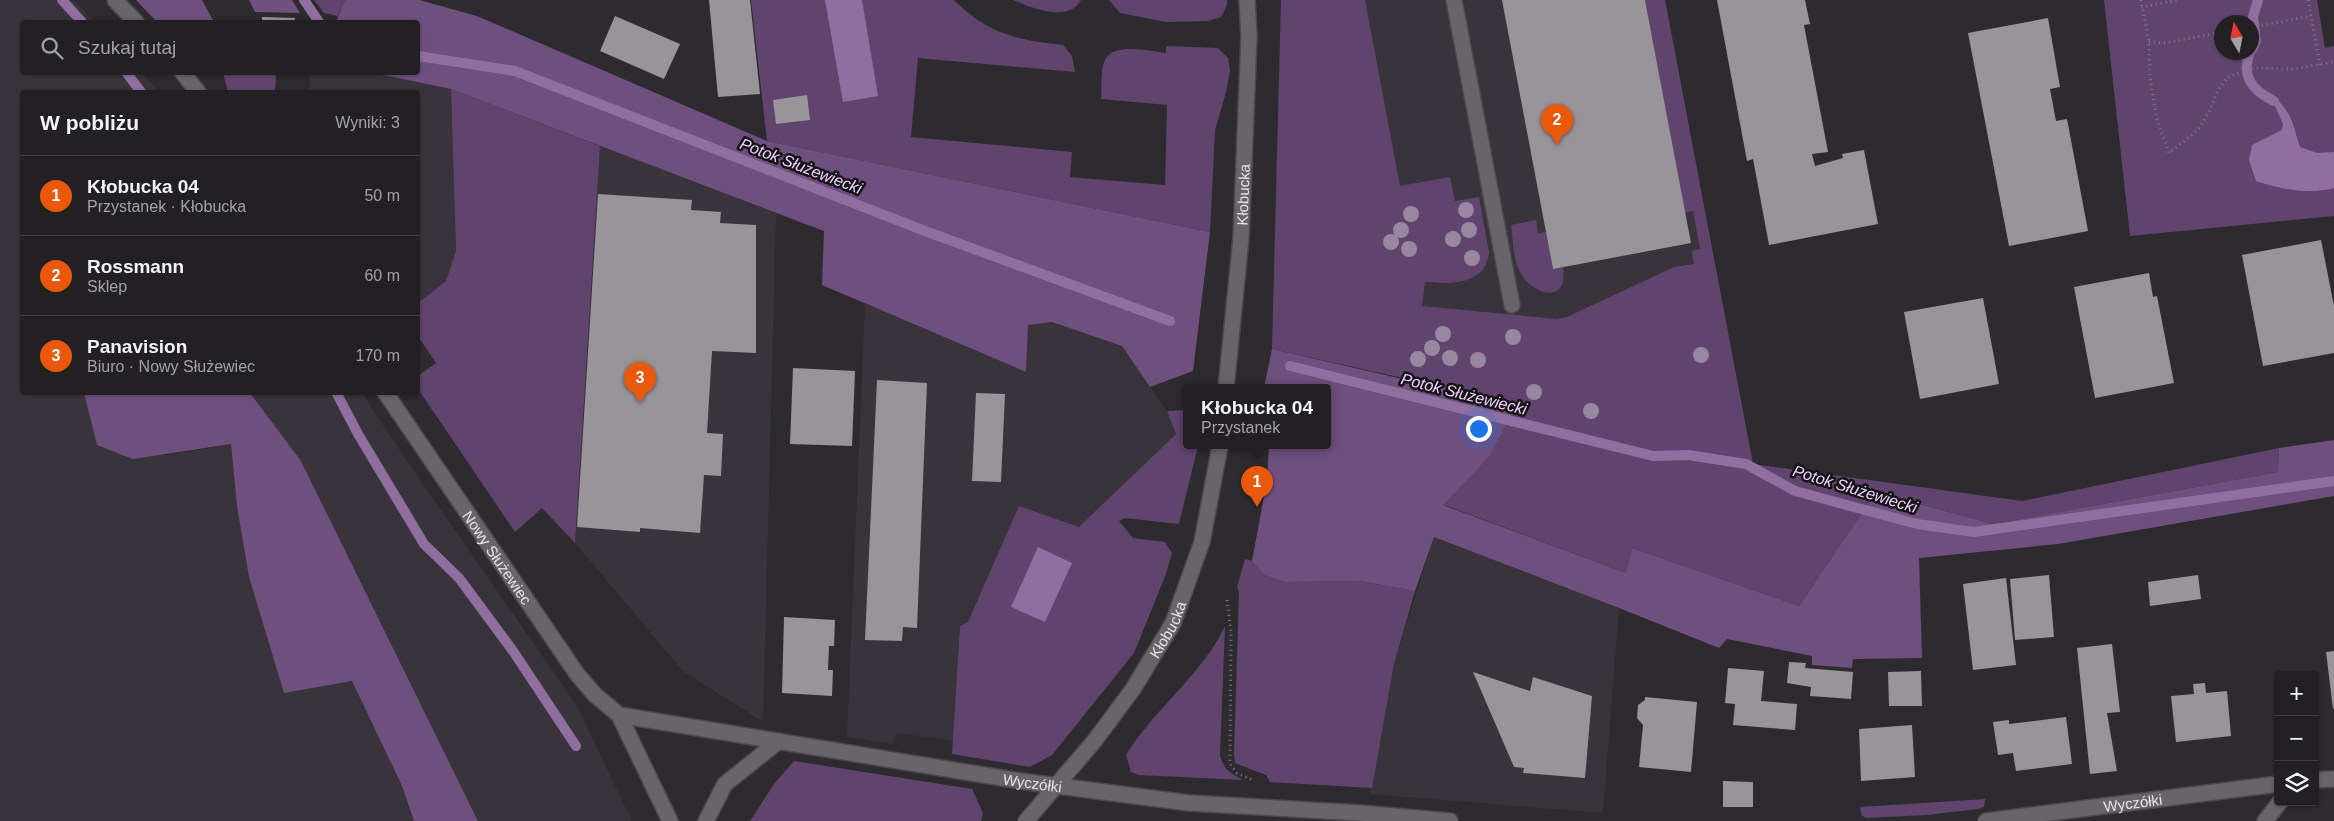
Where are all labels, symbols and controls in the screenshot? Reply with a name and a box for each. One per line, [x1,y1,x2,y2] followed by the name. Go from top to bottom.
[2214,15,2259,60] north arrow
[20,20,420,75] search box
[38,34,66,62] icon: search
[78,37,176,58] text: Szukaj tutaj
[1541,104,1573,145] pin: 2
[40,111,139,134] text: W pobliżu
[335,114,400,131] text: Wyniki: 3
[738,135,865,197] water label: Potok Służewiecki
[1233,163,1252,226] street label: Kłobucka
[87,176,199,197] text: Kłobucka 04
[52,187,60,204] text: 1
[364,187,400,204] text: 50 m
[87,198,246,215] text: Przystanek · Kłobucka
[87,256,184,277] text: Rossmann
[52,267,60,284] text: 2
[364,267,400,284] text: 60 m
[87,278,127,295] text: Sklep
[87,336,187,357] text: Panavision
[52,347,60,364] text: 3
[356,347,400,364] text: 170 m
[87,358,255,375] text: Biuro · Nowy Służewiec
[624,362,656,403] pin: 3
[1399,370,1529,418] water label: Potok Służewiecki
[1183,384,1331,449] popup
[1201,397,1313,418] text: Kłobucka 04
[1466,416,1492,442] your location
[1201,419,1280,436] text: Przystanek
[1791,462,1920,516] water label: Potok Służewiecki
[1241,466,1273,507] pin: 1
[460,507,536,608] street label: Nowy Służewiec
[1145,598,1189,661] street label: Kłobucka
[2274,671,2319,806] map controls
[2274,671,2319,716] button: +
[2274,716,2319,761] button: −
[2274,761,2319,806] button: layers
[1002,770,1063,795] street label: Wyczółki
[2102,790,2163,815] street label: Wyczółki

